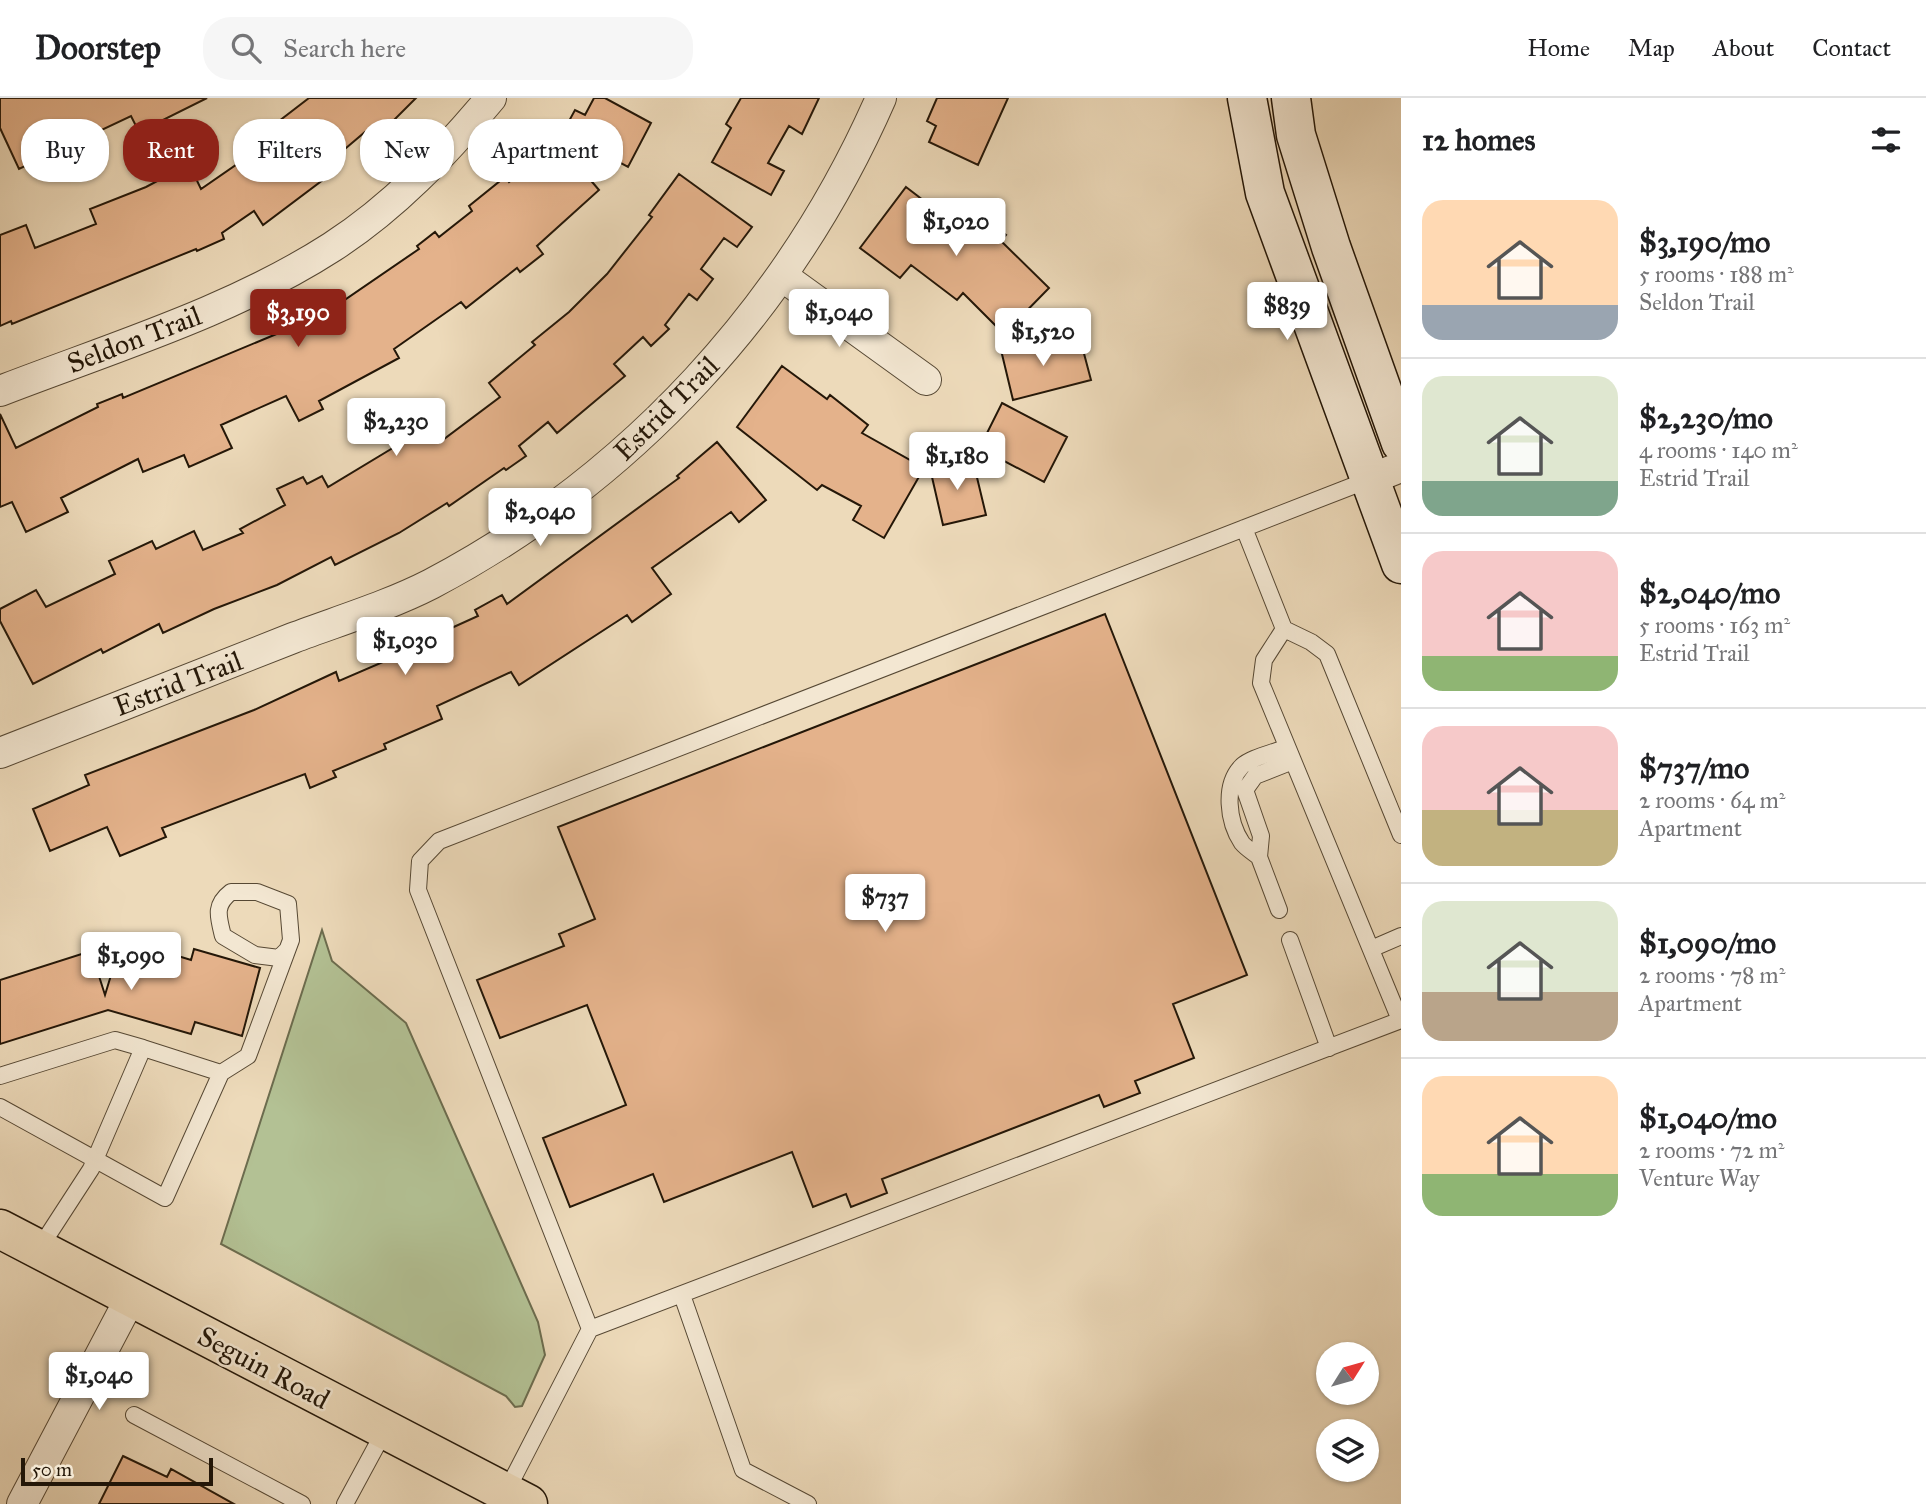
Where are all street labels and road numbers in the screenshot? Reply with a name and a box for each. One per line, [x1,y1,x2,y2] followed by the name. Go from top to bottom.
[62,298,207,381] street label: Seldon Trail
[606,348,727,468] street label: Estrid Trail
[109,643,248,724] street label: Estrid Trail
[192,1318,336,1417] street label: Seguin Road

